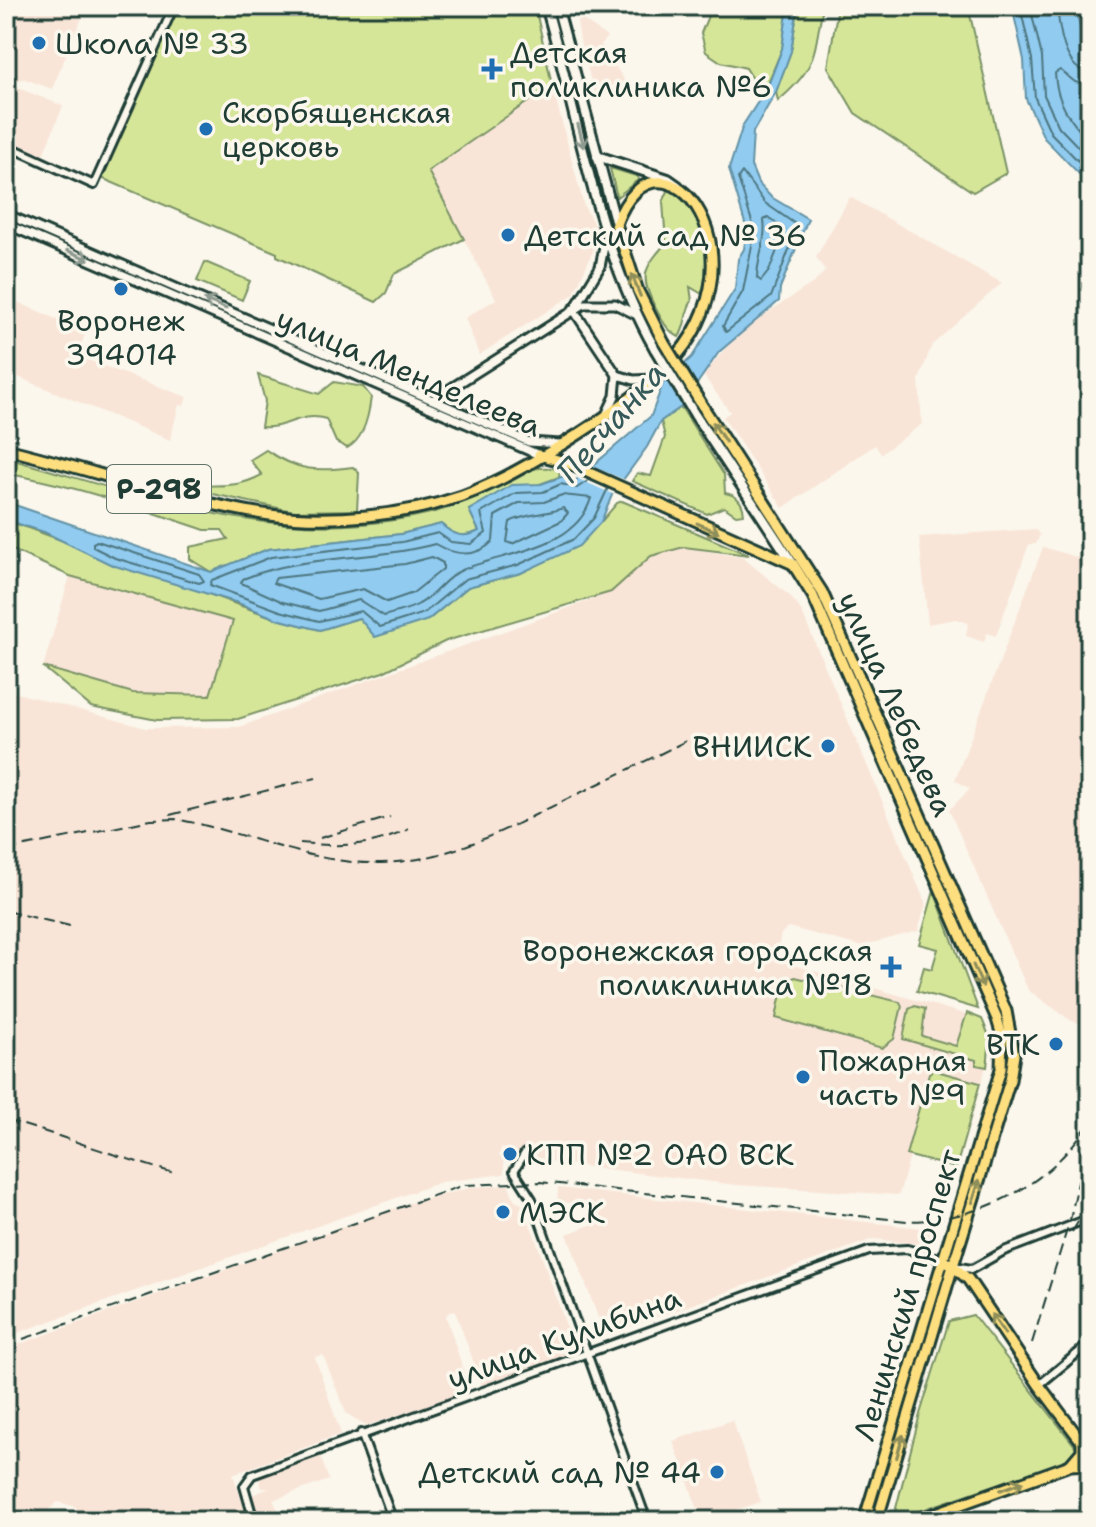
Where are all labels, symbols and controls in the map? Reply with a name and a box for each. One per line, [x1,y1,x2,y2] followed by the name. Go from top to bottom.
[55,23,249,64] place label: Школа № 33
[510,32,772,107] place label: Детская поликлиника №6
[30,34,48,52] marker: Школа № 33
[481,58,503,80] marker: Детская поликлиника №6
[222,92,451,167] place label: Скорбященская церковь
[197,120,215,138] marker: Скорбященская церковь
[574,122,589,148] one-way arrow
[524,215,807,256] place label: Детский сад № 36
[499,226,517,244] marker: Детский сад № 36
[65,249,89,264] one-way arrow
[628,273,642,298] one-way arrow
[112,280,130,298] marker: Воронеж 394014
[203,296,228,311] one-way arrow
[270,298,548,447] street label: улица Менделеева
[57,300,185,375] place label: Воронеж 394014
[546,352,676,492] water label: Песчанка
[710,421,727,443] one-way arrow
[107,465,211,513] road number: Р-298
[695,522,720,537] one-way arrow
[828,585,964,823] street label: улица Лебедева
[692,726,812,767] place label: ВНИИСК
[819,737,837,755] marker: ВНИИСК
[522,930,873,1005] place label: Воронежская городская поликлиника №18
[880,956,902,978] marker: Воронежская городская поликлиника №18
[972,963,987,987] one-way arrow
[986,1024,1040,1065] place label: ВТК
[1047,1035,1065,1053] marker: ВТК
[819,1040,967,1115] place label: Пожарная часть №9
[794,1068,812,1086] marker: Пожарная часть №9
[526,1134,794,1175] place label: КПП №2 ОАО ВСК
[843,1144,971,1446] street label: Ленинский проспект
[501,1145,519,1163] marker: КПП №2 ОАО ВСК
[969,1179,984,1205] one-way arrow
[519,1192,605,1233] place label: МЭСК
[494,1203,512,1221] marker: МЭСК
[442,1277,687,1399] street label: улица Кулибина
[990,1313,1006,1336] one-way arrow
[893,1434,908,1460] one-way arrow
[418,1452,701,1493] place label: Детский сад № 44
[708,1463,726,1481] marker: Детский сад № 44
[999,1477,1024,1492] one-way arrow

